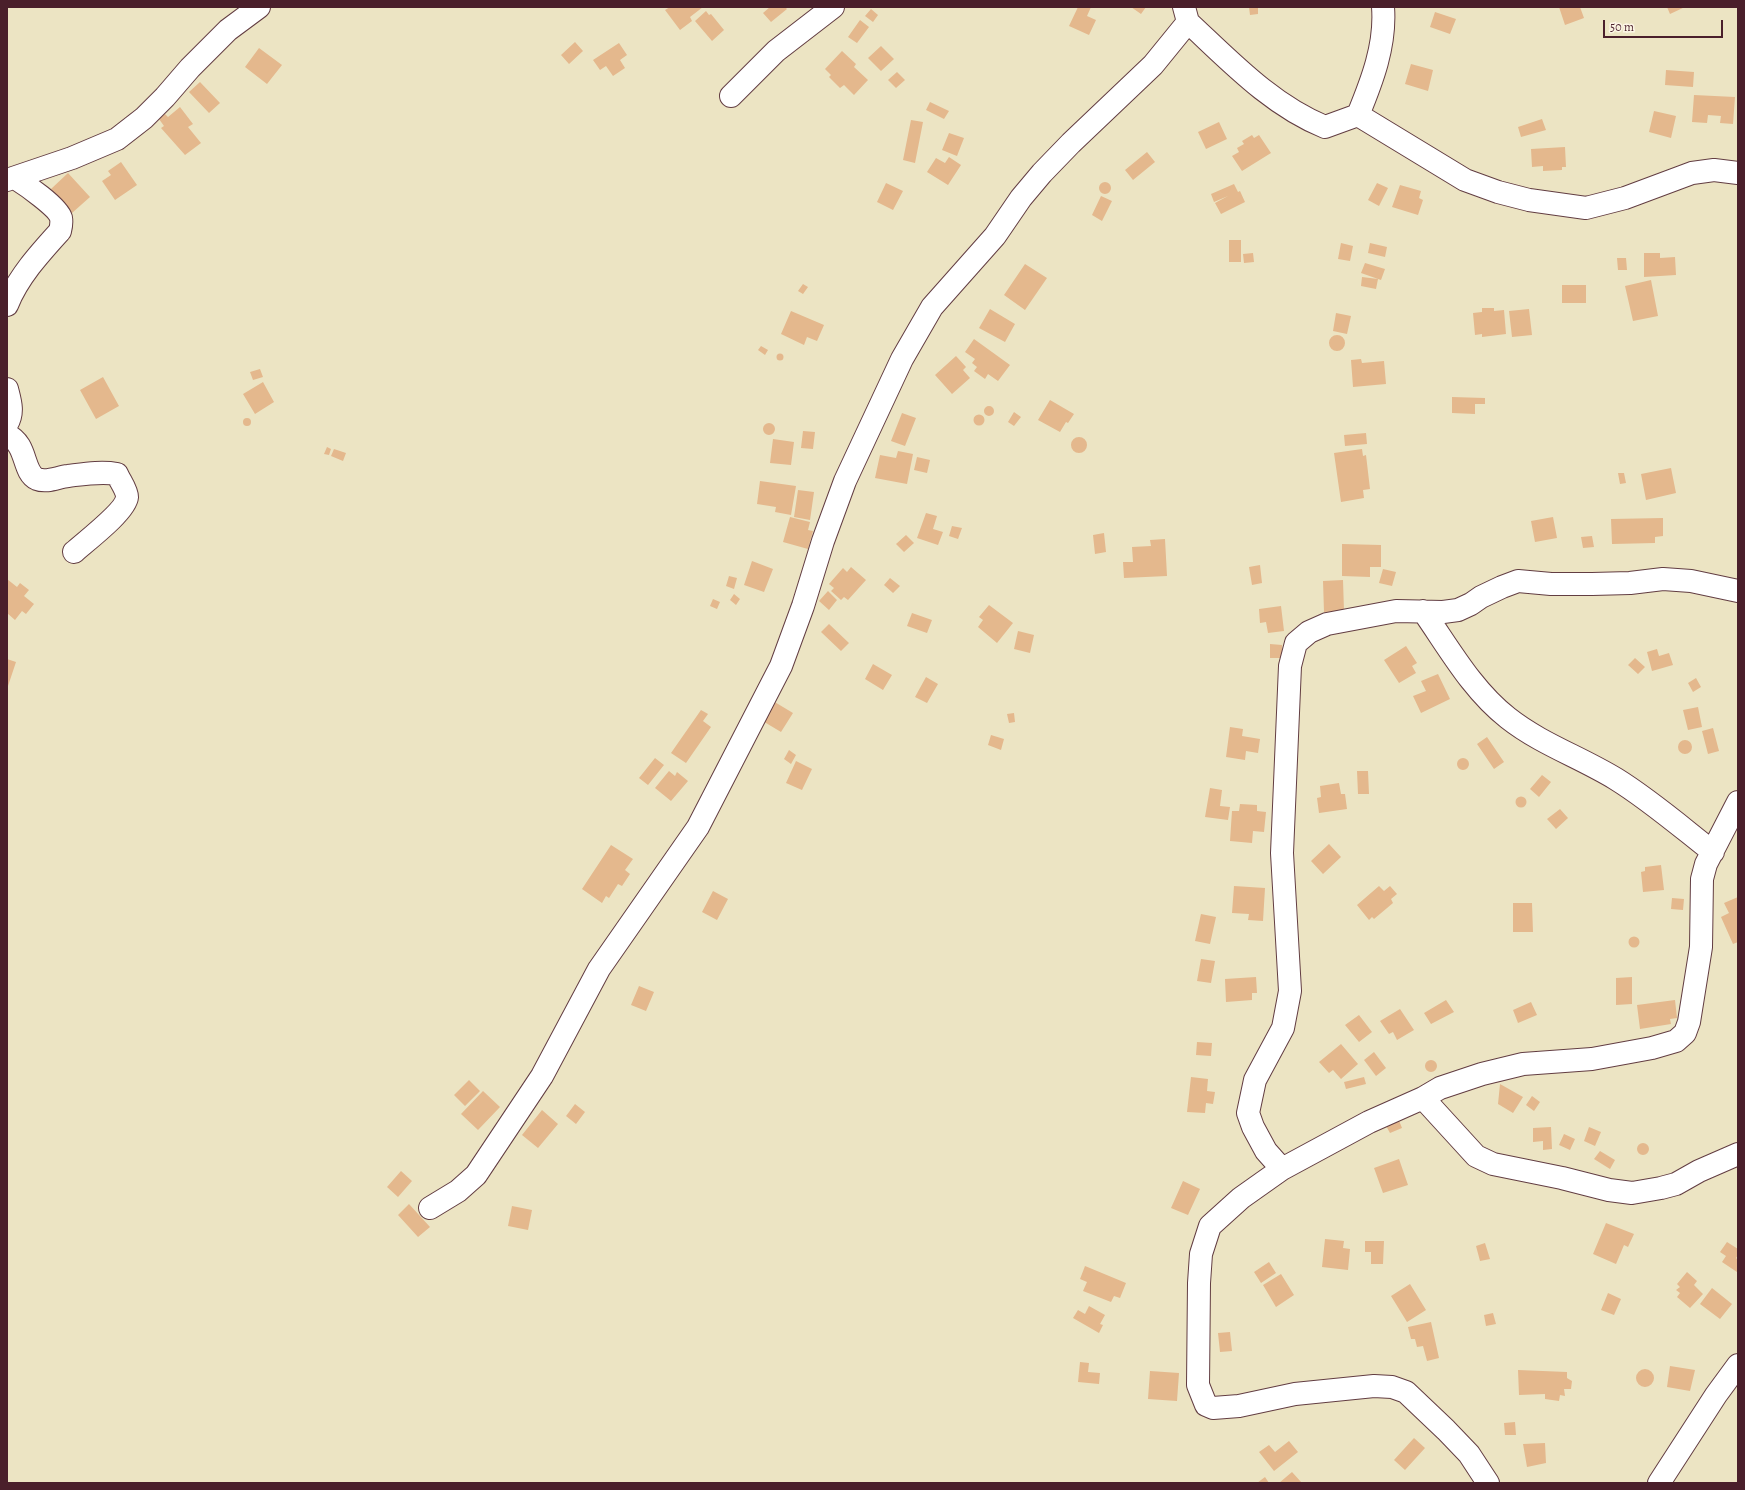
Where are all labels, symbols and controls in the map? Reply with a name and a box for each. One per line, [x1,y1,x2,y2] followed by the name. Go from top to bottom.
[1605,12,1725,38] scale bar
[1610,19,1634,35] text: 50 m

